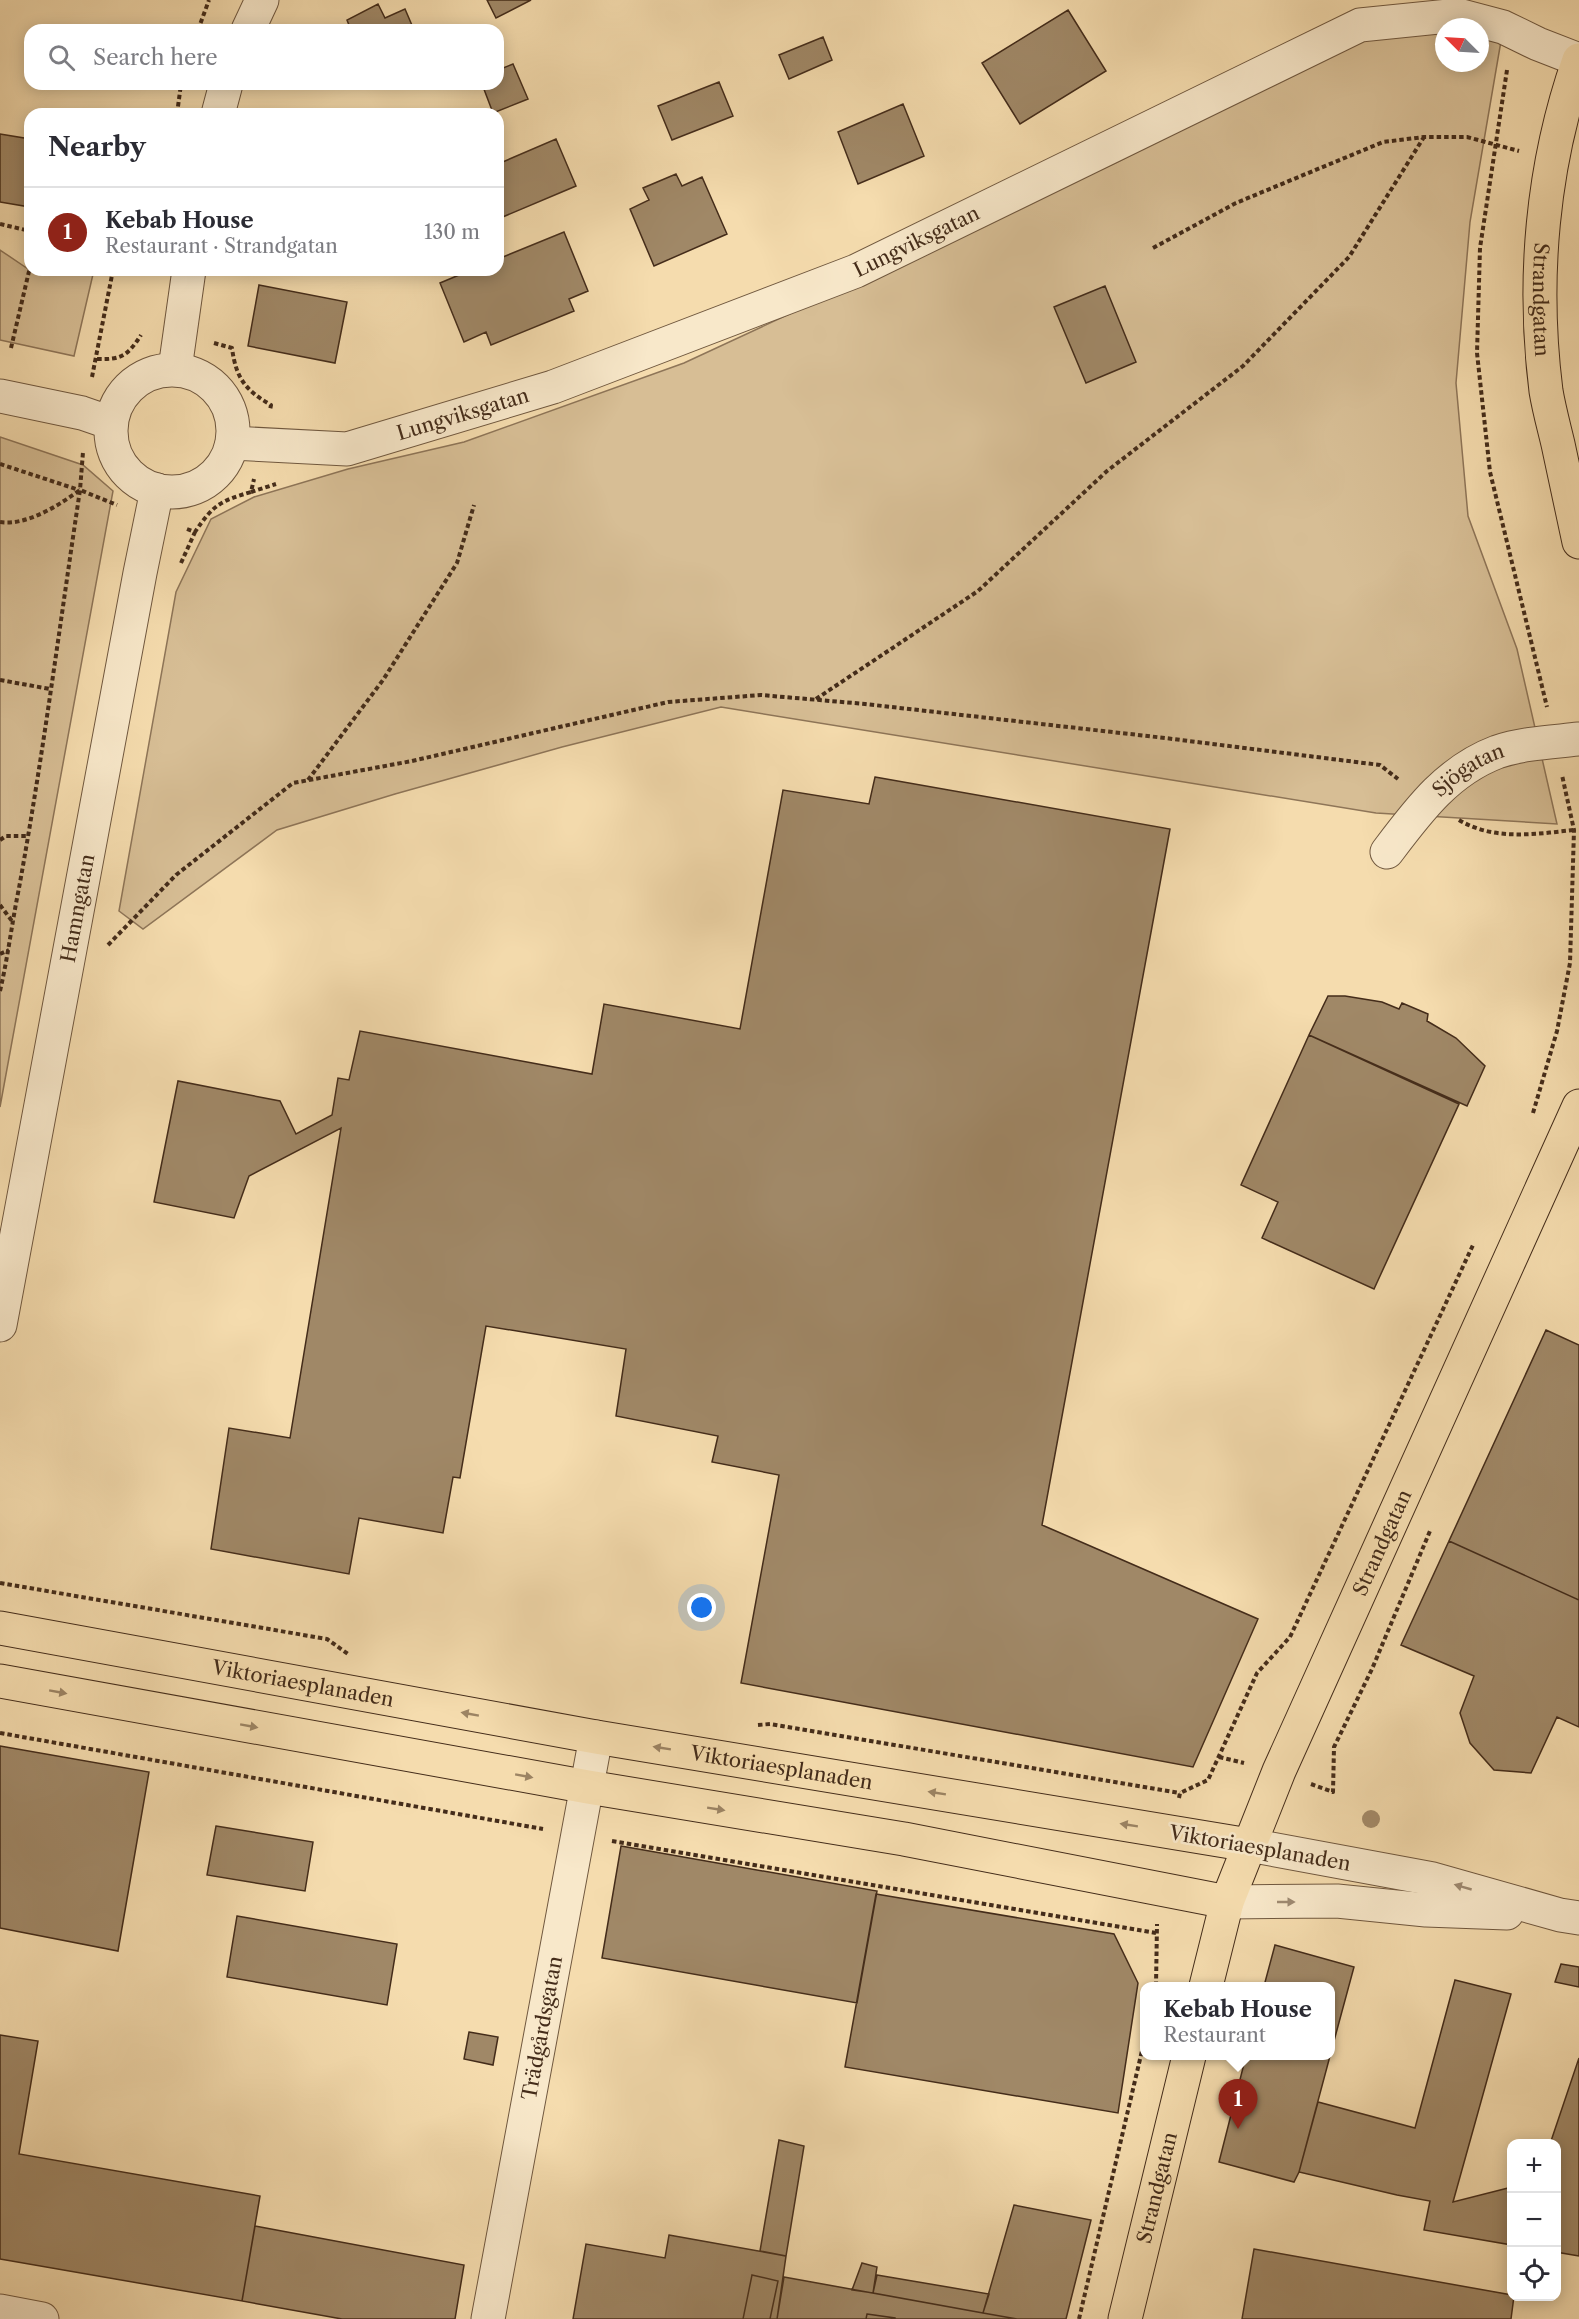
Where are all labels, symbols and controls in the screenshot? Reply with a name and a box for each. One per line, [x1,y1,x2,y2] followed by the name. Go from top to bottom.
[1435,18,1489,72] north arrow
[24,24,504,90] search box
[45,41,78,74] icon: search
[93,44,218,71] text: Search here
[48,131,146,163] text: Nearby
[850,200,984,282] street label: Lungviksgatan
[105,207,254,234] text: Kebab House
[63,220,72,244] text: 1
[424,220,480,244] text: 130 m
[105,234,338,258] text: Restaurant · Strandgatan
[1528,242,1554,358] street label: Strandgatan
[394,383,532,445] street label: Lungviksgatan
[1427,738,1508,802] street label: Sjögatan
[56,851,100,964] street label: Hamngatan
[1348,1485,1417,1600] street label: Strandgatan
[687,1593,716,1622] your location
[209,1655,396,1712] street label: Viktoriaesplanaden
[48,1688,67,1697] one-way arrow
[460,1709,479,1718] one-way arrow
[240,1722,259,1731] one-way arrow
[688,1741,875,1795] street label: Viktoriaesplanaden
[652,1743,671,1752] one-way arrow
[515,1772,534,1781] one-way arrow
[927,1789,946,1798] one-way arrow
[707,1804,726,1813] one-way arrow
[1120,1820,1139,1829] one-way arrow
[1166,1820,1353,1876] street label: Viktoriaesplanaden
[1454,1882,1472,1891] one-way arrow
[1276,1897,1295,1907] one-way arrow
[517,1953,567,2102] street label: Trädgårdsgatan
[1140,1982,1335,2060] popup
[1163,1996,1312,2023] text: Kebab House
[1163,2023,1266,2047] text: Restaurant
[1218,2080,1258,2129] pin: 1
[1132,2129,1182,2246] street label: Strandgatan
[1507,2139,1561,2301] map controls
[1507,2139,1561,2193] button: +
[1507,2193,1561,2247] button: −
[1507,2247,1561,2301] button: locate

